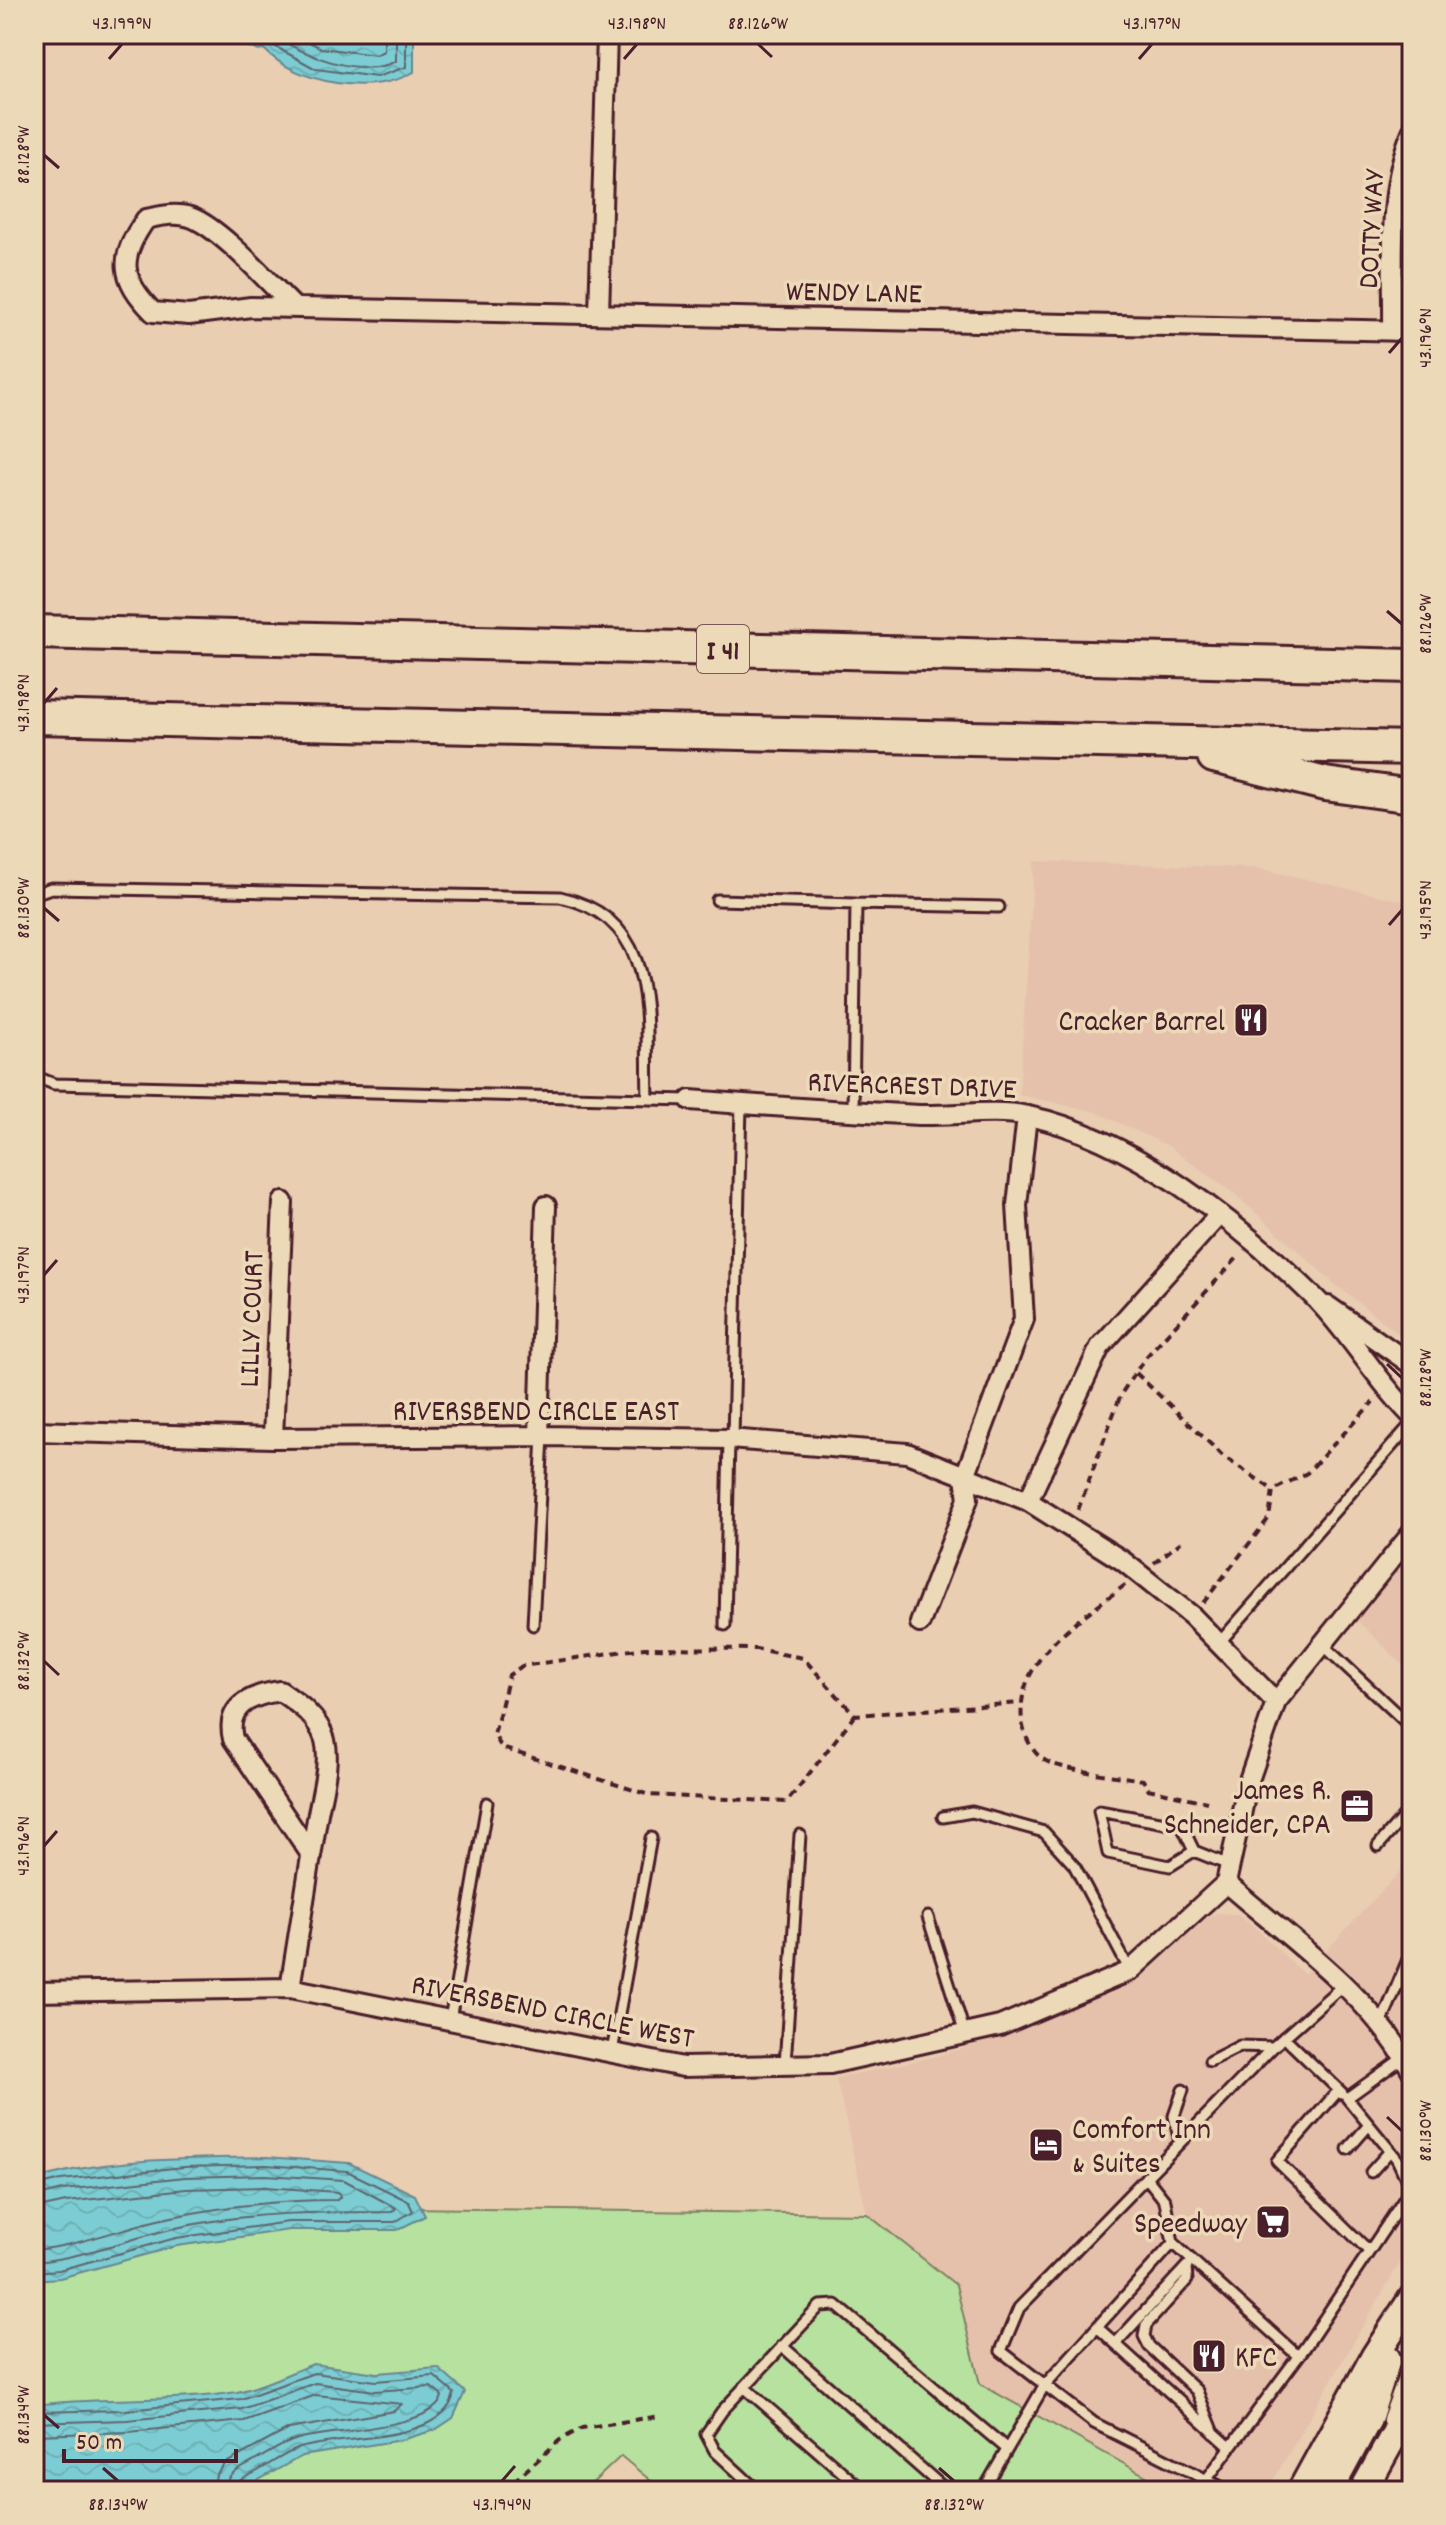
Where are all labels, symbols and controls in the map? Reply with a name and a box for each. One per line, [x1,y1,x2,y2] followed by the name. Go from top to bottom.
[92,11,152,39] text: 43.199°N
[608,11,666,39] text: 43.198°N
[728,11,789,39] text: 88.126°W
[1123,11,1181,39] text: 43.197°N
[11,125,39,184] text: 88.128°W
[1350,168,1399,290] street label: DOTTY WAY
[786,273,923,318] street label: WENDY LANE
[1413,308,1441,368] text: 43.196°N
[1413,593,1441,654] text: 88.126°W
[697,625,749,673] road number: I 41
[11,674,39,732] text: 43.198°N
[11,877,39,939] text: 88.130°W
[1413,880,1441,940] text: 43.195°N
[1232,1001,1270,1039] restaurant icon: Cracker Barrel
[1059,1003,1225,1046] place label: Cracker Barrel
[807,1063,1017,1114] street label: RIVERCREST DRIVE
[11,1246,39,1304] text: 43.197°N
[231,1250,278,1388] street label: LILLY COURT
[1413,1348,1441,1407] text: 88.128°W
[393,1393,679,1436] street label: RIVERSBEND CIRCLE EAST
[11,1631,39,1691] text: 88.132°W
[1164,1772,1331,1849] place label: James R. Schneider, CPA
[1338,1787,1376,1825] office icon: James R. Schneider, CPA
[11,1816,39,1876] text: 43.196°N
[407,1966,697,2063] street label: RIVERSBEND CIRCLE WEST
[1413,2100,1441,2162] text: 88.130°W
[1072,2111,1211,2188] place label: Comfort Inn & Suites
[1027,2126,1065,2164] hotel icon: Comfort Inn & Suites
[1254,2203,1292,2241] supermarket icon: Speedway
[1134,2205,1248,2248] place label: Speedway
[1190,2337,1228,2375] restaurant icon: KFC
[1235,2339,1277,2382] place label: KFC
[11,2385,39,2444] text: 88.134°W
[64,2413,236,2463] scale bar
[76,2427,122,2461] text: 50 m
[89,2492,148,2520] text: 88.134°W
[473,2492,531,2520] text: 43.194°N
[924,2492,984,2520] text: 88.132°W

